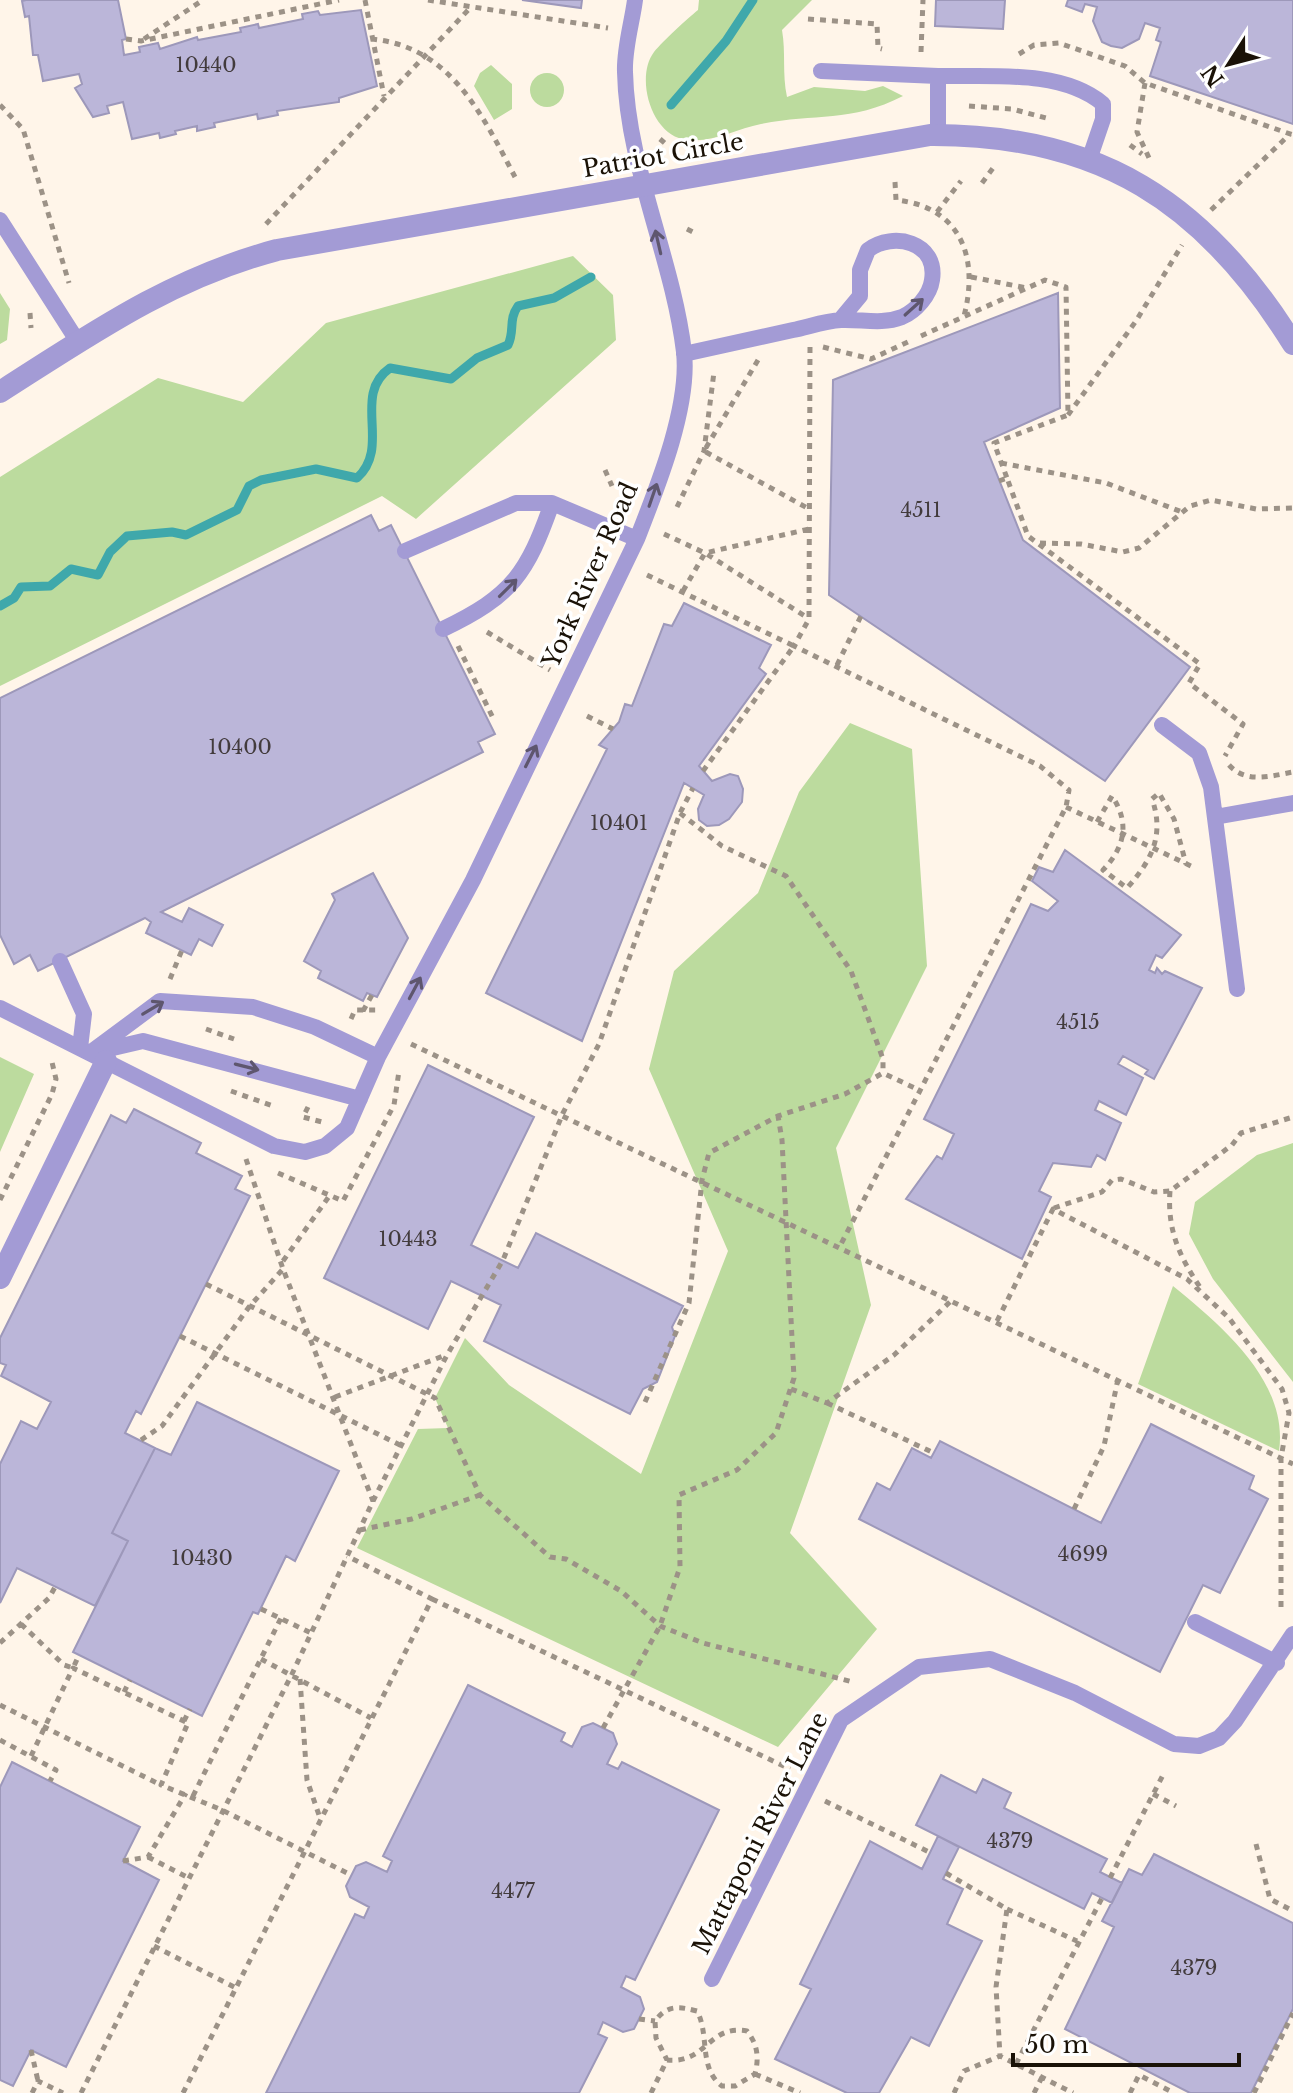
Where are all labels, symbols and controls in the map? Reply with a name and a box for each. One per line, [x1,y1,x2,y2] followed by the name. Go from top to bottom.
[1189,24,1269,104] north arrow
[176,53,236,77] house number: 10440
[1196,59,1230,92] text: N
[580,127,746,183] street label: Patriot Circle
[650,230,665,256] one-way arrow
[903,298,923,316] one-way arrow
[536,478,644,673] street label: York River Road
[647,483,662,508] one-way arrow
[901,498,941,522] house number: 4511
[498,578,518,598] one-way arrow
[208,735,272,759] house number: 10400
[524,745,540,769] one-way arrow
[590,811,648,835] house number: 10401
[408,977,423,1001] one-way arrow
[142,1000,164,1016] one-way arrow
[1056,1010,1100,1034] house number: 4515
[234,1061,260,1076] one-way arrow
[379,1227,437,1251] house number: 10443
[1058,1542,1108,1566] house number: 4699
[171,1546,233,1570] house number: 10430
[686,1707,834,1959] street label: Mattaponi River Lane
[987,1829,1033,1853] house number: 4379
[491,1879,536,1903] house number: 4477
[1171,1956,1217,1980] house number: 4379
[1013,2017,1239,2067] scale bar
[1025,2030,1089,2059] text: 50 m

